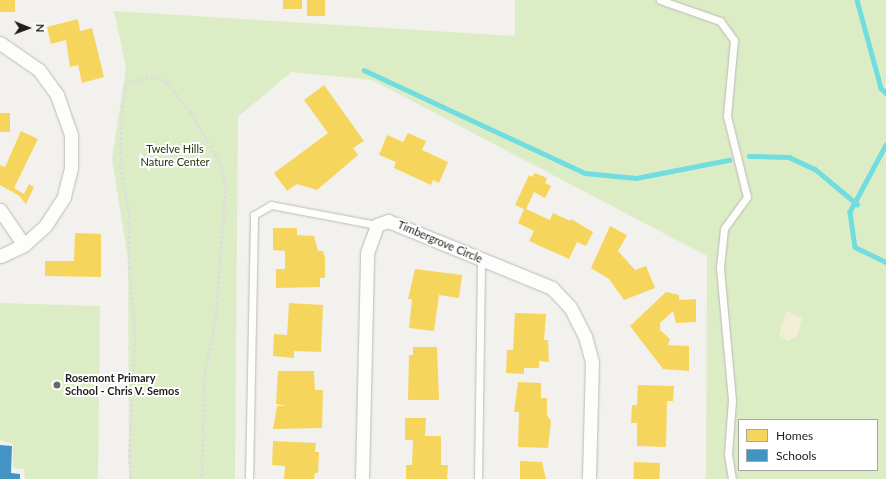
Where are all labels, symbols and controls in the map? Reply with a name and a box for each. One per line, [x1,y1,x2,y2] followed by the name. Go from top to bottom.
[8,8,48,48] north arrow
[34,24,47,33] text: N
[141,143,209,169] park label: Twelve Hills Nature Center
[395,218,485,266] street label: Timbergrove Circle
[65,372,180,398] place label: Rosemont Primary School - Chris V. Semos
[52,380,62,390] marker: Rosemont Primary School - Chris V. Semos
[738,419,878,471] legend
[776,428,813,443] text: Homes
[776,448,817,463] text: Schools

